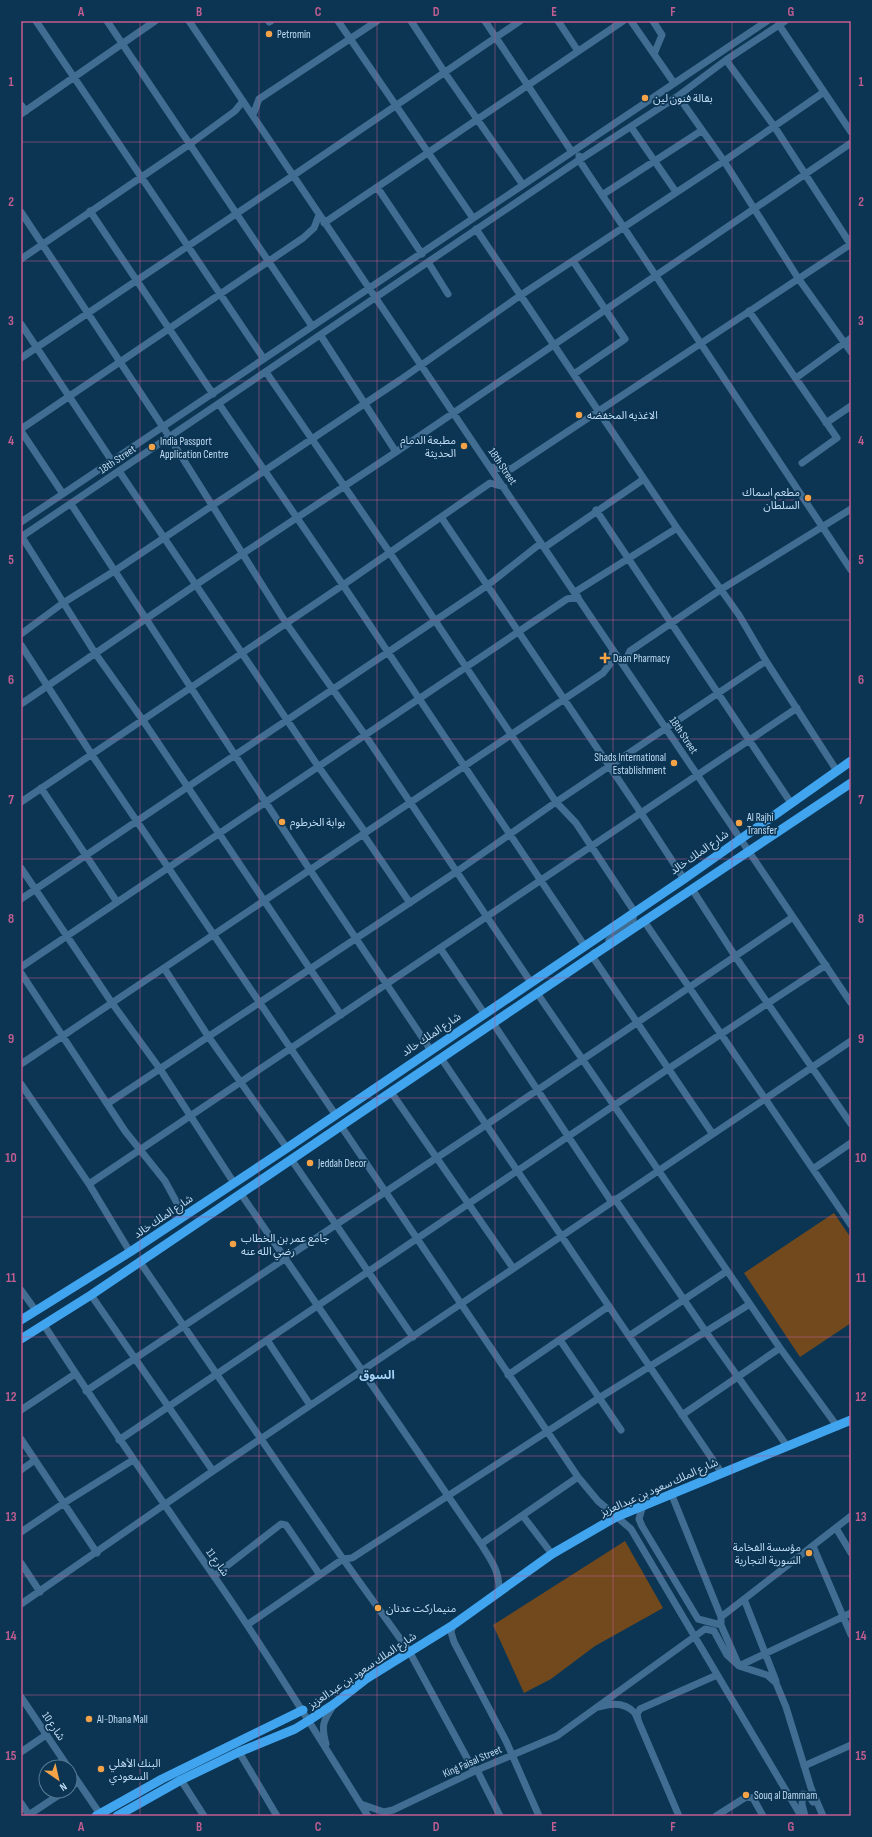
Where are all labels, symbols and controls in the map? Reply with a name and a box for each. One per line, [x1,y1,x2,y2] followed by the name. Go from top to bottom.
[77,4,85,20] text: A
[196,4,202,20] text: B
[315,4,322,20] text: C
[433,4,440,20] text: D
[551,4,557,20] text: E
[670,4,676,20] text: F
[788,4,795,20] text: G
[277,28,311,41] place label: Petromin
[264,29,274,39] marker: Petromin
[8,74,14,90] text: 1
[858,74,864,90] text: 1
[653,92,713,105] place label: بقالة فنون لين
[640,93,650,103] marker: بقالة فنون لين
[8,194,14,210] text: 2
[858,194,864,210] text: 2
[8,313,14,329] text: 3
[858,313,864,329] text: 3
[587,409,658,422] place label: الاغذيه المخفضه
[574,410,584,420] marker: الاغذيه المخفضه
[8,433,14,449] text: 4
[858,433,864,449] text: 4
[400,434,456,460] place label: مطبعة الدمام الحديثة
[159,435,228,461] place label: India Passport Application Centre
[459,441,469,451] marker: مطبعة الدمام الحديثة
[96,442,139,476] street label: 18th Street
[147,442,157,452] marker: India Passport Application Centre
[486,445,520,488] street label: 18th Street
[742,486,800,512] place label: مطعم اسماك السلطان
[803,493,813,503] marker: مطعم اسماك السلطان
[8,552,14,568] text: 5
[858,552,864,568] text: 5
[613,652,671,665] place label: Daan Pharmacy
[600,653,610,663] marker: Daan Pharmacy
[8,672,14,688] text: 6
[858,672,864,688] text: 6
[667,714,701,757] street label: 18th Street
[594,751,667,777] place label: Shads International Establishment
[669,758,679,768] marker: Shads International Establishment
[8,792,14,808] text: 7
[858,792,864,808] text: 7
[746,811,777,837] place label: Al Rajhi Transfer
[290,816,345,830] place label: بوابة الخرطوم
[277,817,287,827] marker: بوابة الخرطوم
[734,818,744,828] marker: Al Rajhi Transfer
[667,827,732,878] street label: شارع الملك خالد
[8,911,14,927] text: 8
[858,911,864,927] text: 8
[399,1010,464,1060] street label: شارع الملك خالد
[8,1031,14,1047] text: 9
[858,1031,864,1047] text: 9
[5,1150,17,1166] text: 10
[855,1150,867,1166] text: 10
[317,1157,366,1170] place label: Jeddah Decor
[305,1158,315,1168] marker: Jeddah Decor
[131,1192,196,1242] street label: شارع الملك خالد
[241,1232,330,1261] place label: جامع عمر بن الخطاب رضي الله عنه
[228,1239,238,1249] marker: جامع عمر بن الخطاب رضي الله عنه
[6,1270,16,1286] text: 11
[856,1270,866,1286] text: 11
[359,1368,395,1383] district label: السوق
[6,1389,17,1405] text: 12
[856,1389,867,1405] text: 12
[597,1455,721,1521] street label: شارع الملك سعود بن عبدالعزيز
[6,1509,17,1525] text: 13
[856,1509,867,1525] text: 13
[733,1541,801,1567] place label: مؤسسة الفخامة السورية التجارية
[203,1546,232,1580] street label: شارع 11
[804,1548,814,1558] marker: مؤسسة الفخامة السورية التجارية
[386,1602,456,1615] place label: منيماركت عدنان
[373,1603,383,1613] marker: منيماركت عدنان
[5,1628,17,1644] text: 14
[855,1628,867,1644] text: 14
[305,1629,420,1713] street label: شارع الملك سعود بن عبدالعزيز
[38,1709,68,1744] street label: شارع 10
[96,1713,148,1726] place label: Al-Dhana Mall
[84,1714,94,1724] marker: Al-Dhana Mall
[441,1742,504,1780] street label: King Faisal Street
[6,1748,17,1764] text: 15
[856,1748,867,1764] text: 15
[109,1757,161,1786] place label: البنك الأهلي السعودي
[38,1759,78,1799] north arrow
[96,1764,106,1774] marker: البنك الأهلي السعودي
[57,1780,69,1794] text: N
[754,1789,817,1802] place label: Souq al Dammam
[741,1790,751,1800] marker: Souq al Dammam
[77,1819,85,1835] text: A
[196,1819,202,1835] text: B
[315,1819,322,1835] text: C
[433,1819,440,1835] text: D
[551,1819,557,1835] text: E
[670,1819,676,1835] text: F
[788,1819,795,1835] text: G

